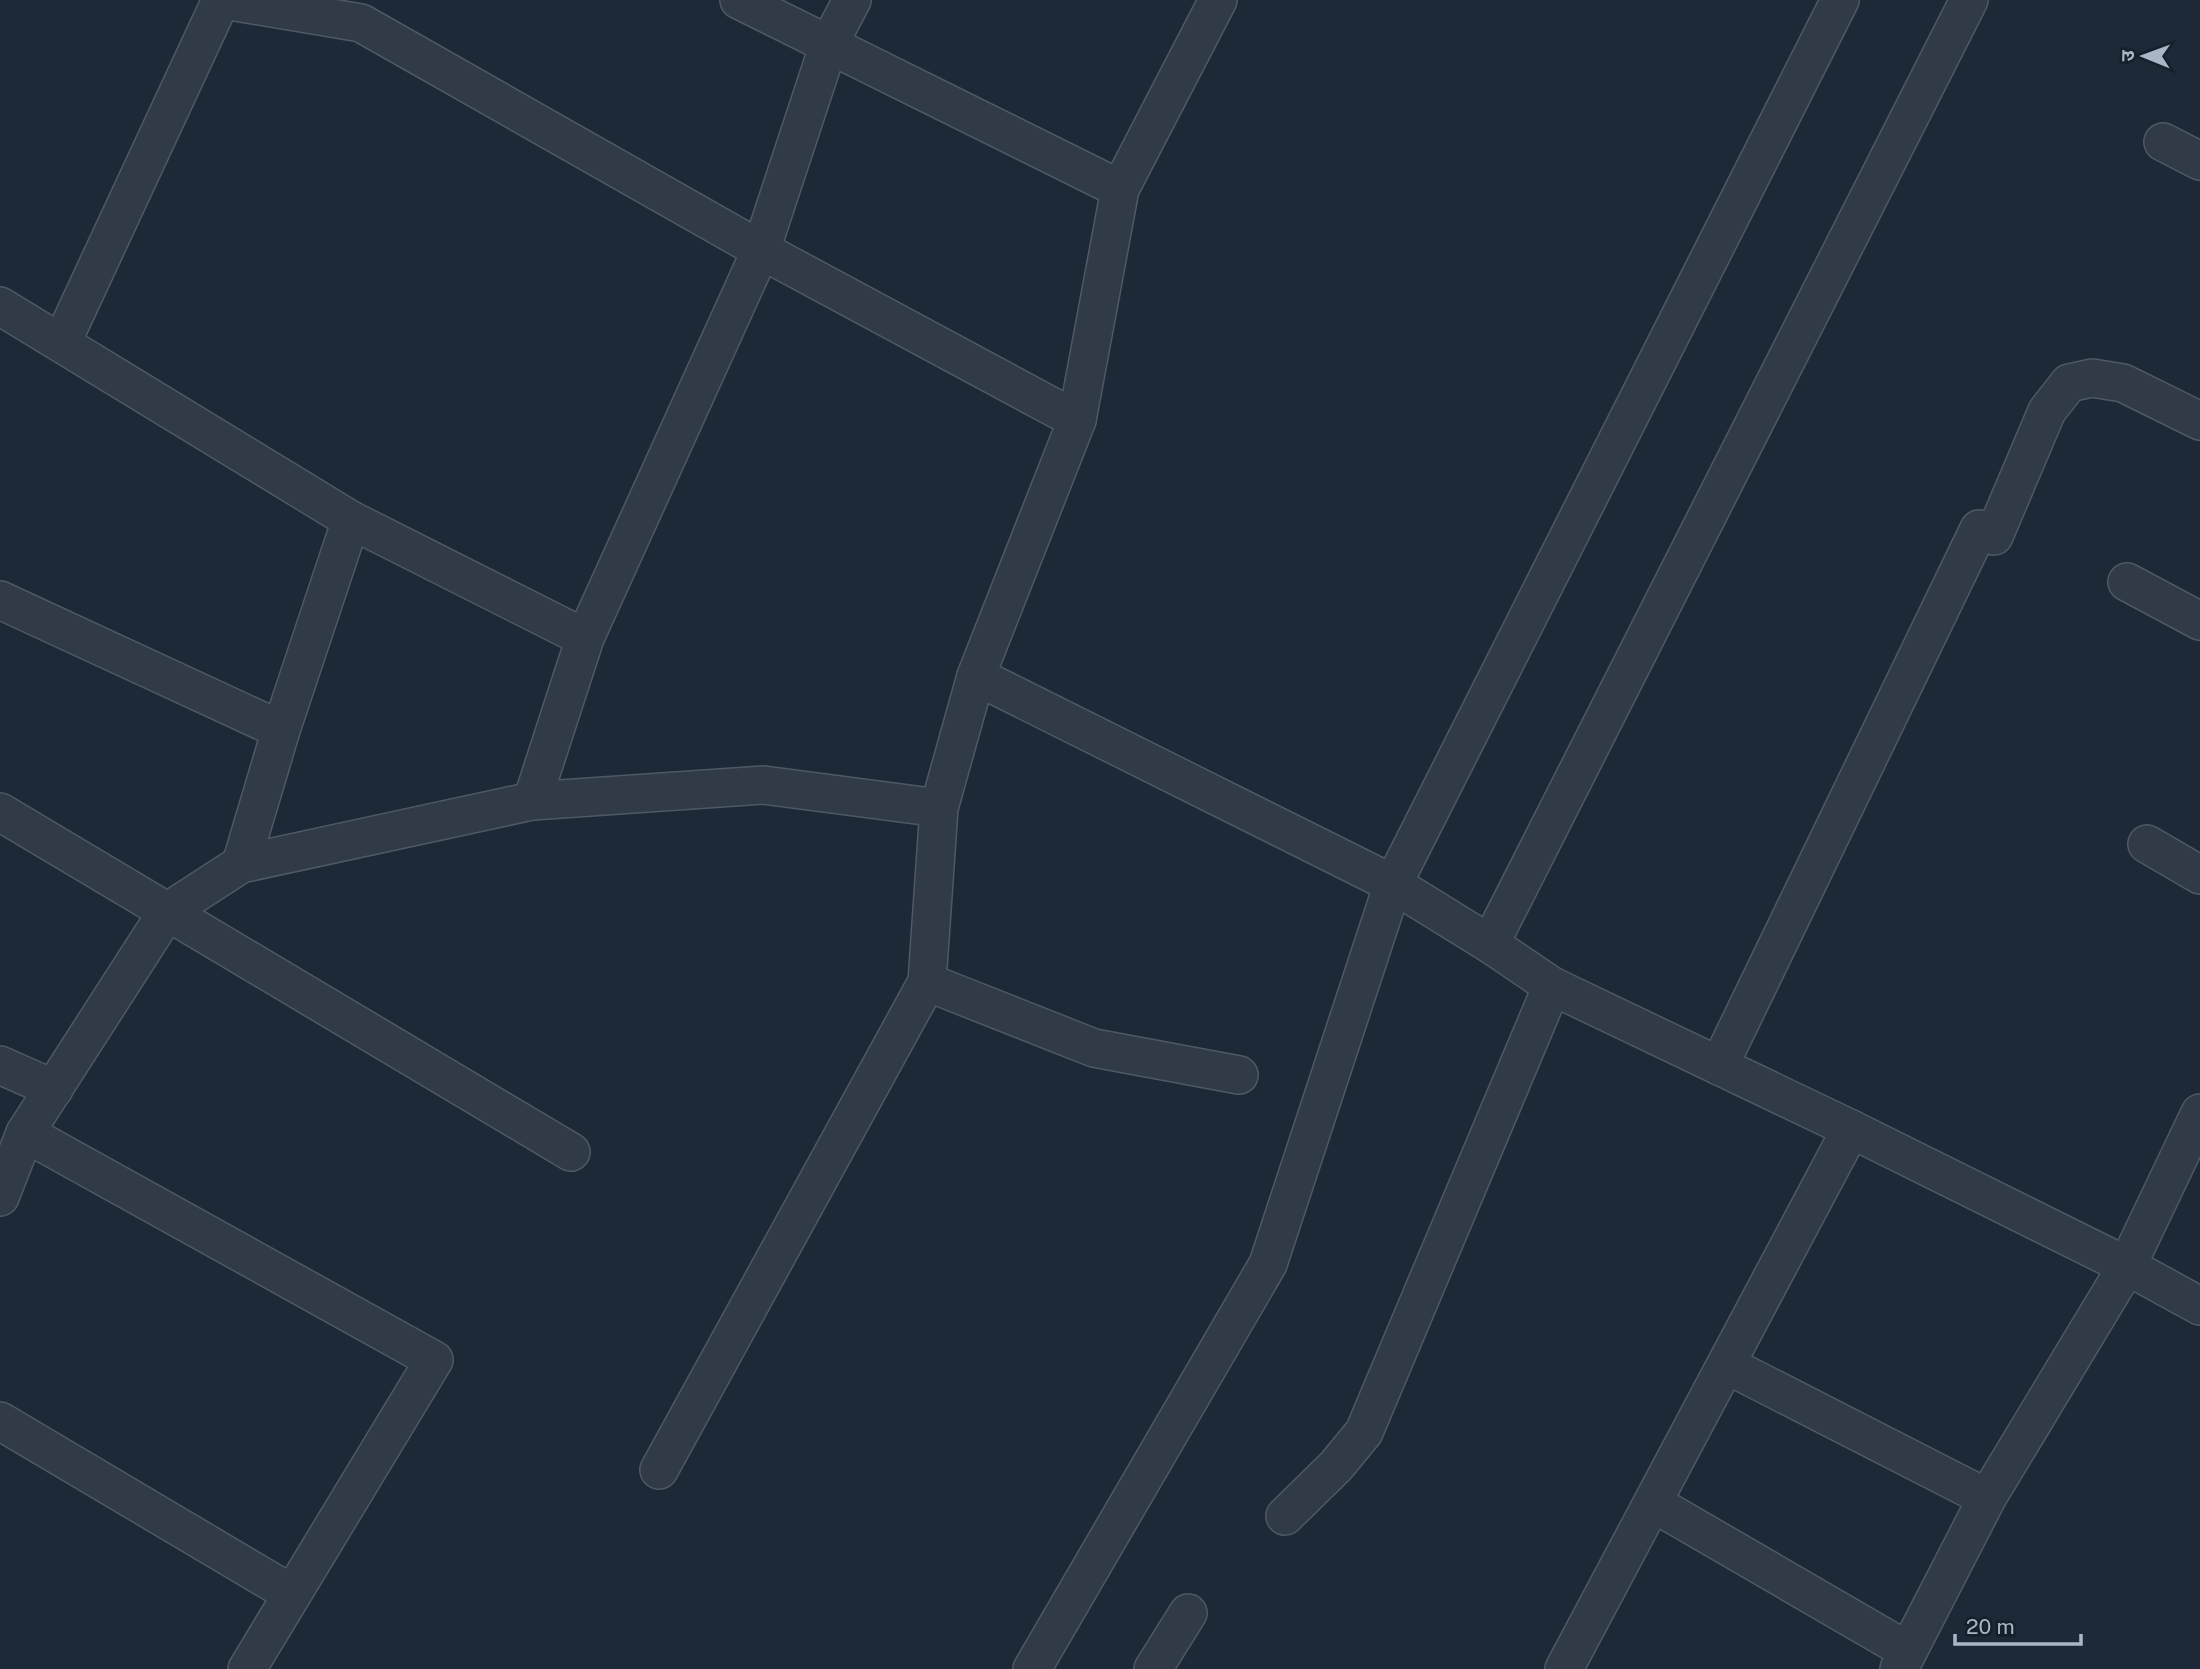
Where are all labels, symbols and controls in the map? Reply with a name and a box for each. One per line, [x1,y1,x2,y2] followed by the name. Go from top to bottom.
[2109,21,2179,91] north arrow
[2116,49,2138,61] text: उ
[1955,1602,2081,1646] scale bar
[1966,1614,2015,1639] text: 20 m

